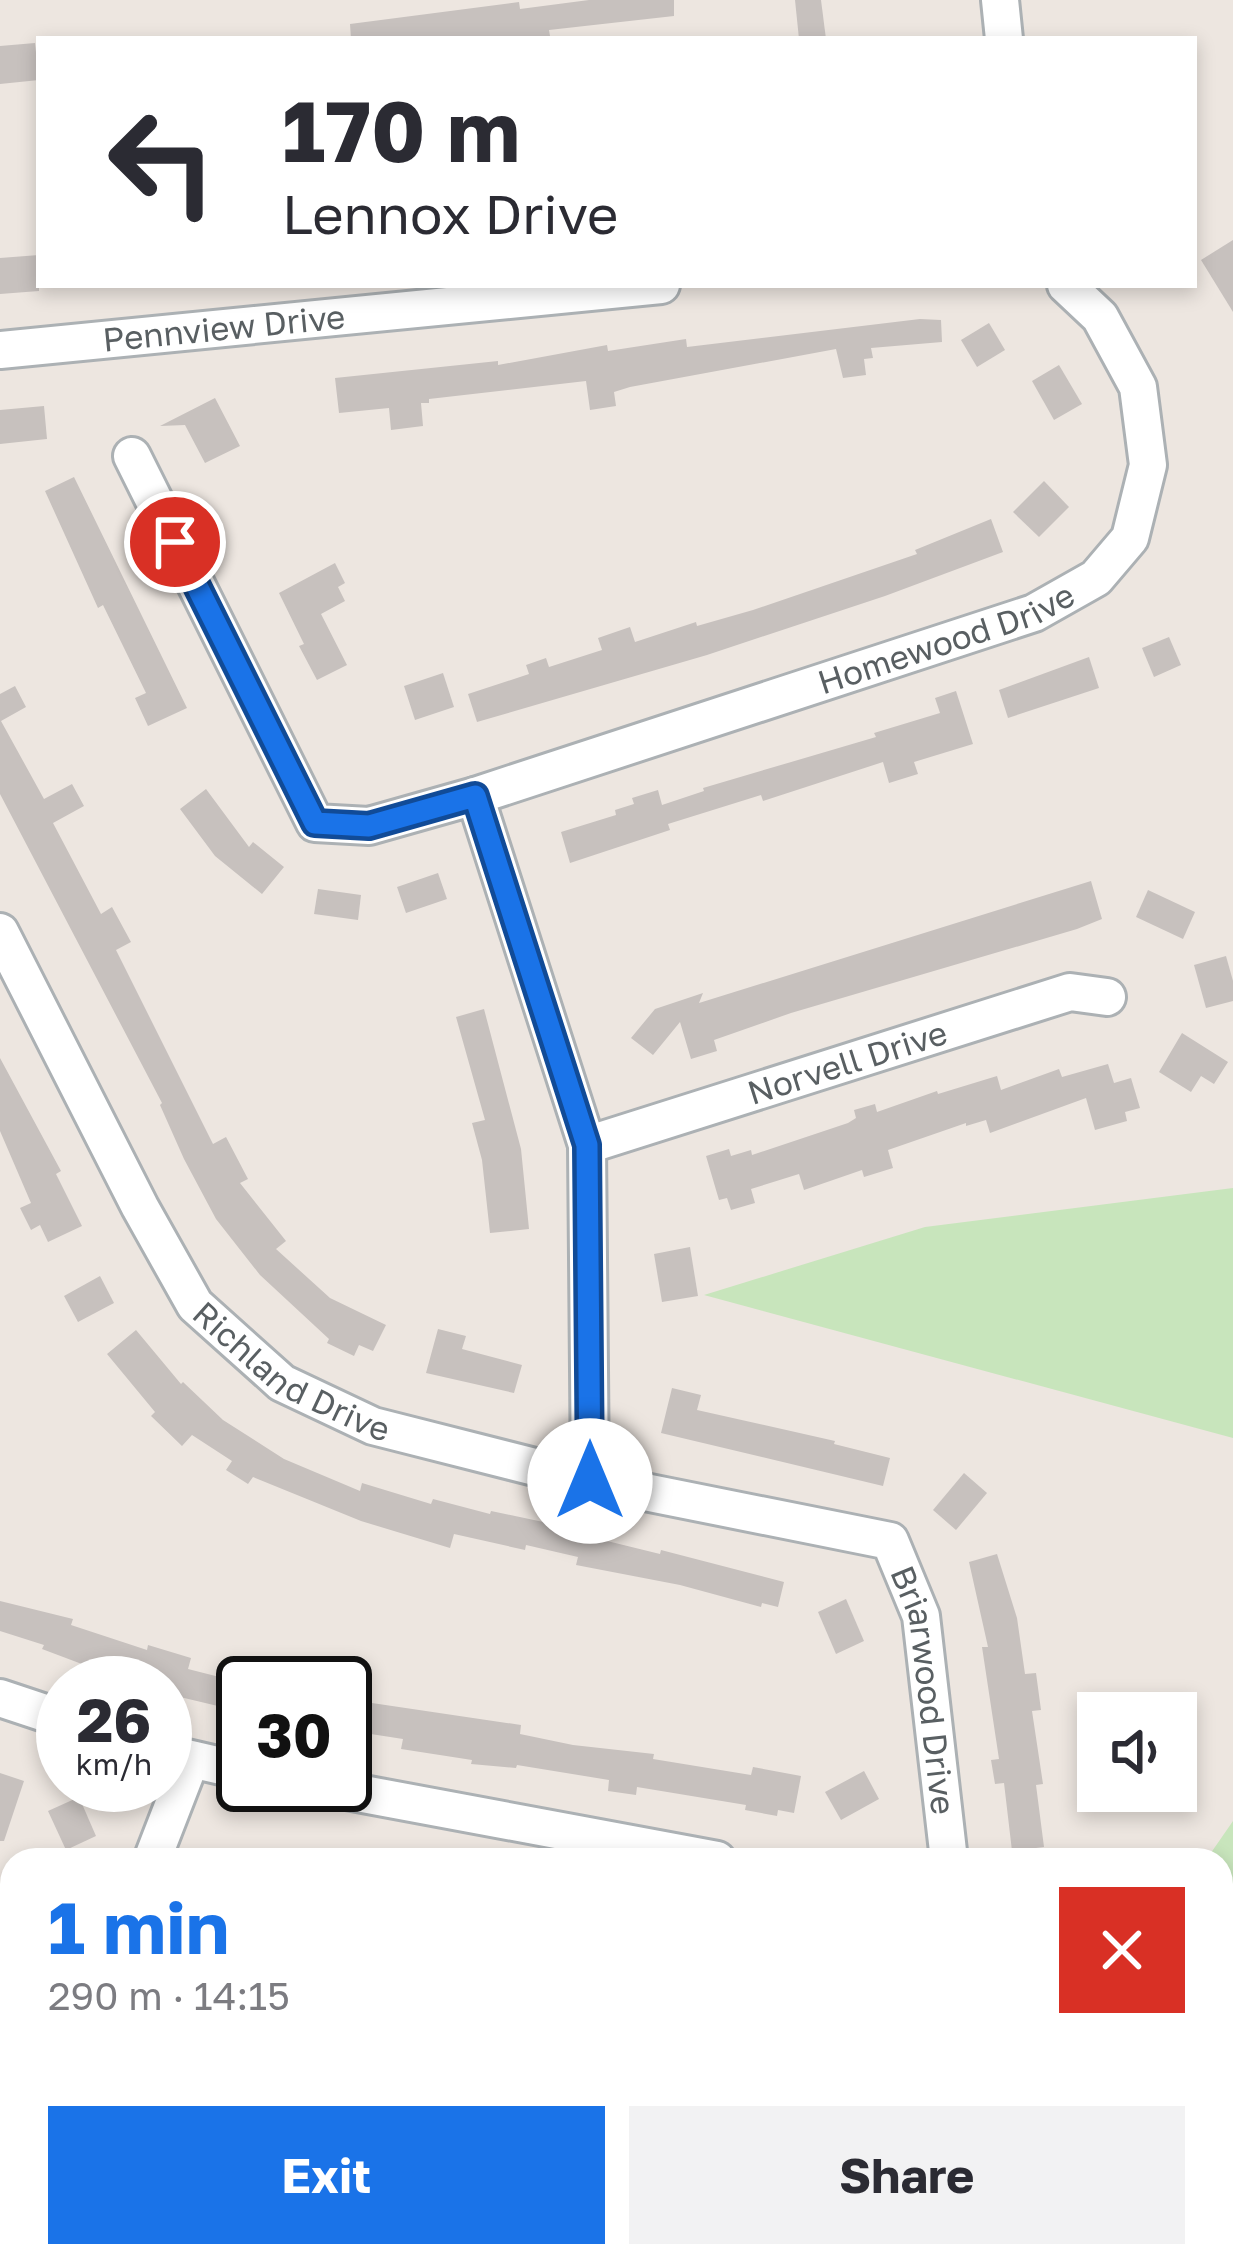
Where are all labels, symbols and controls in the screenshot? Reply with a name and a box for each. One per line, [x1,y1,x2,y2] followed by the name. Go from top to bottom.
[282,80,520,180] text: 170 m
[84,84,240,240] icon: left
[282,181,618,246] text: Lennox Drive
[101,296,347,359] street label: Pennview Drive
[124,491,226,593] pin
[142,509,208,575] icon: arrive
[813,574,1081,701] street label: Homewood Drive
[743,1012,952,1112] street label: Norvell Drive
[186,1293,394,1448] street label: Richland Drive
[527,1418,653,1544] position arrow
[883,1560,964,1817] street label: Briarwood Drive
[216,1656,372,1812] speed limit sign: 30
[77,1683,151,1755] text: 26
[1077,1692,1197,1812] map controls
[1077,1692,1197,1812] button: sound
[76,1746,152,1782] text: km/h
[48,1883,229,1970] text: 1 min
[1059,1887,1185,2013] button: close
[48,1972,290,2019] text: 290 m · 14:15
[48,2106,605,2244] button: Exit
[629,2106,1185,2244] button: Share

